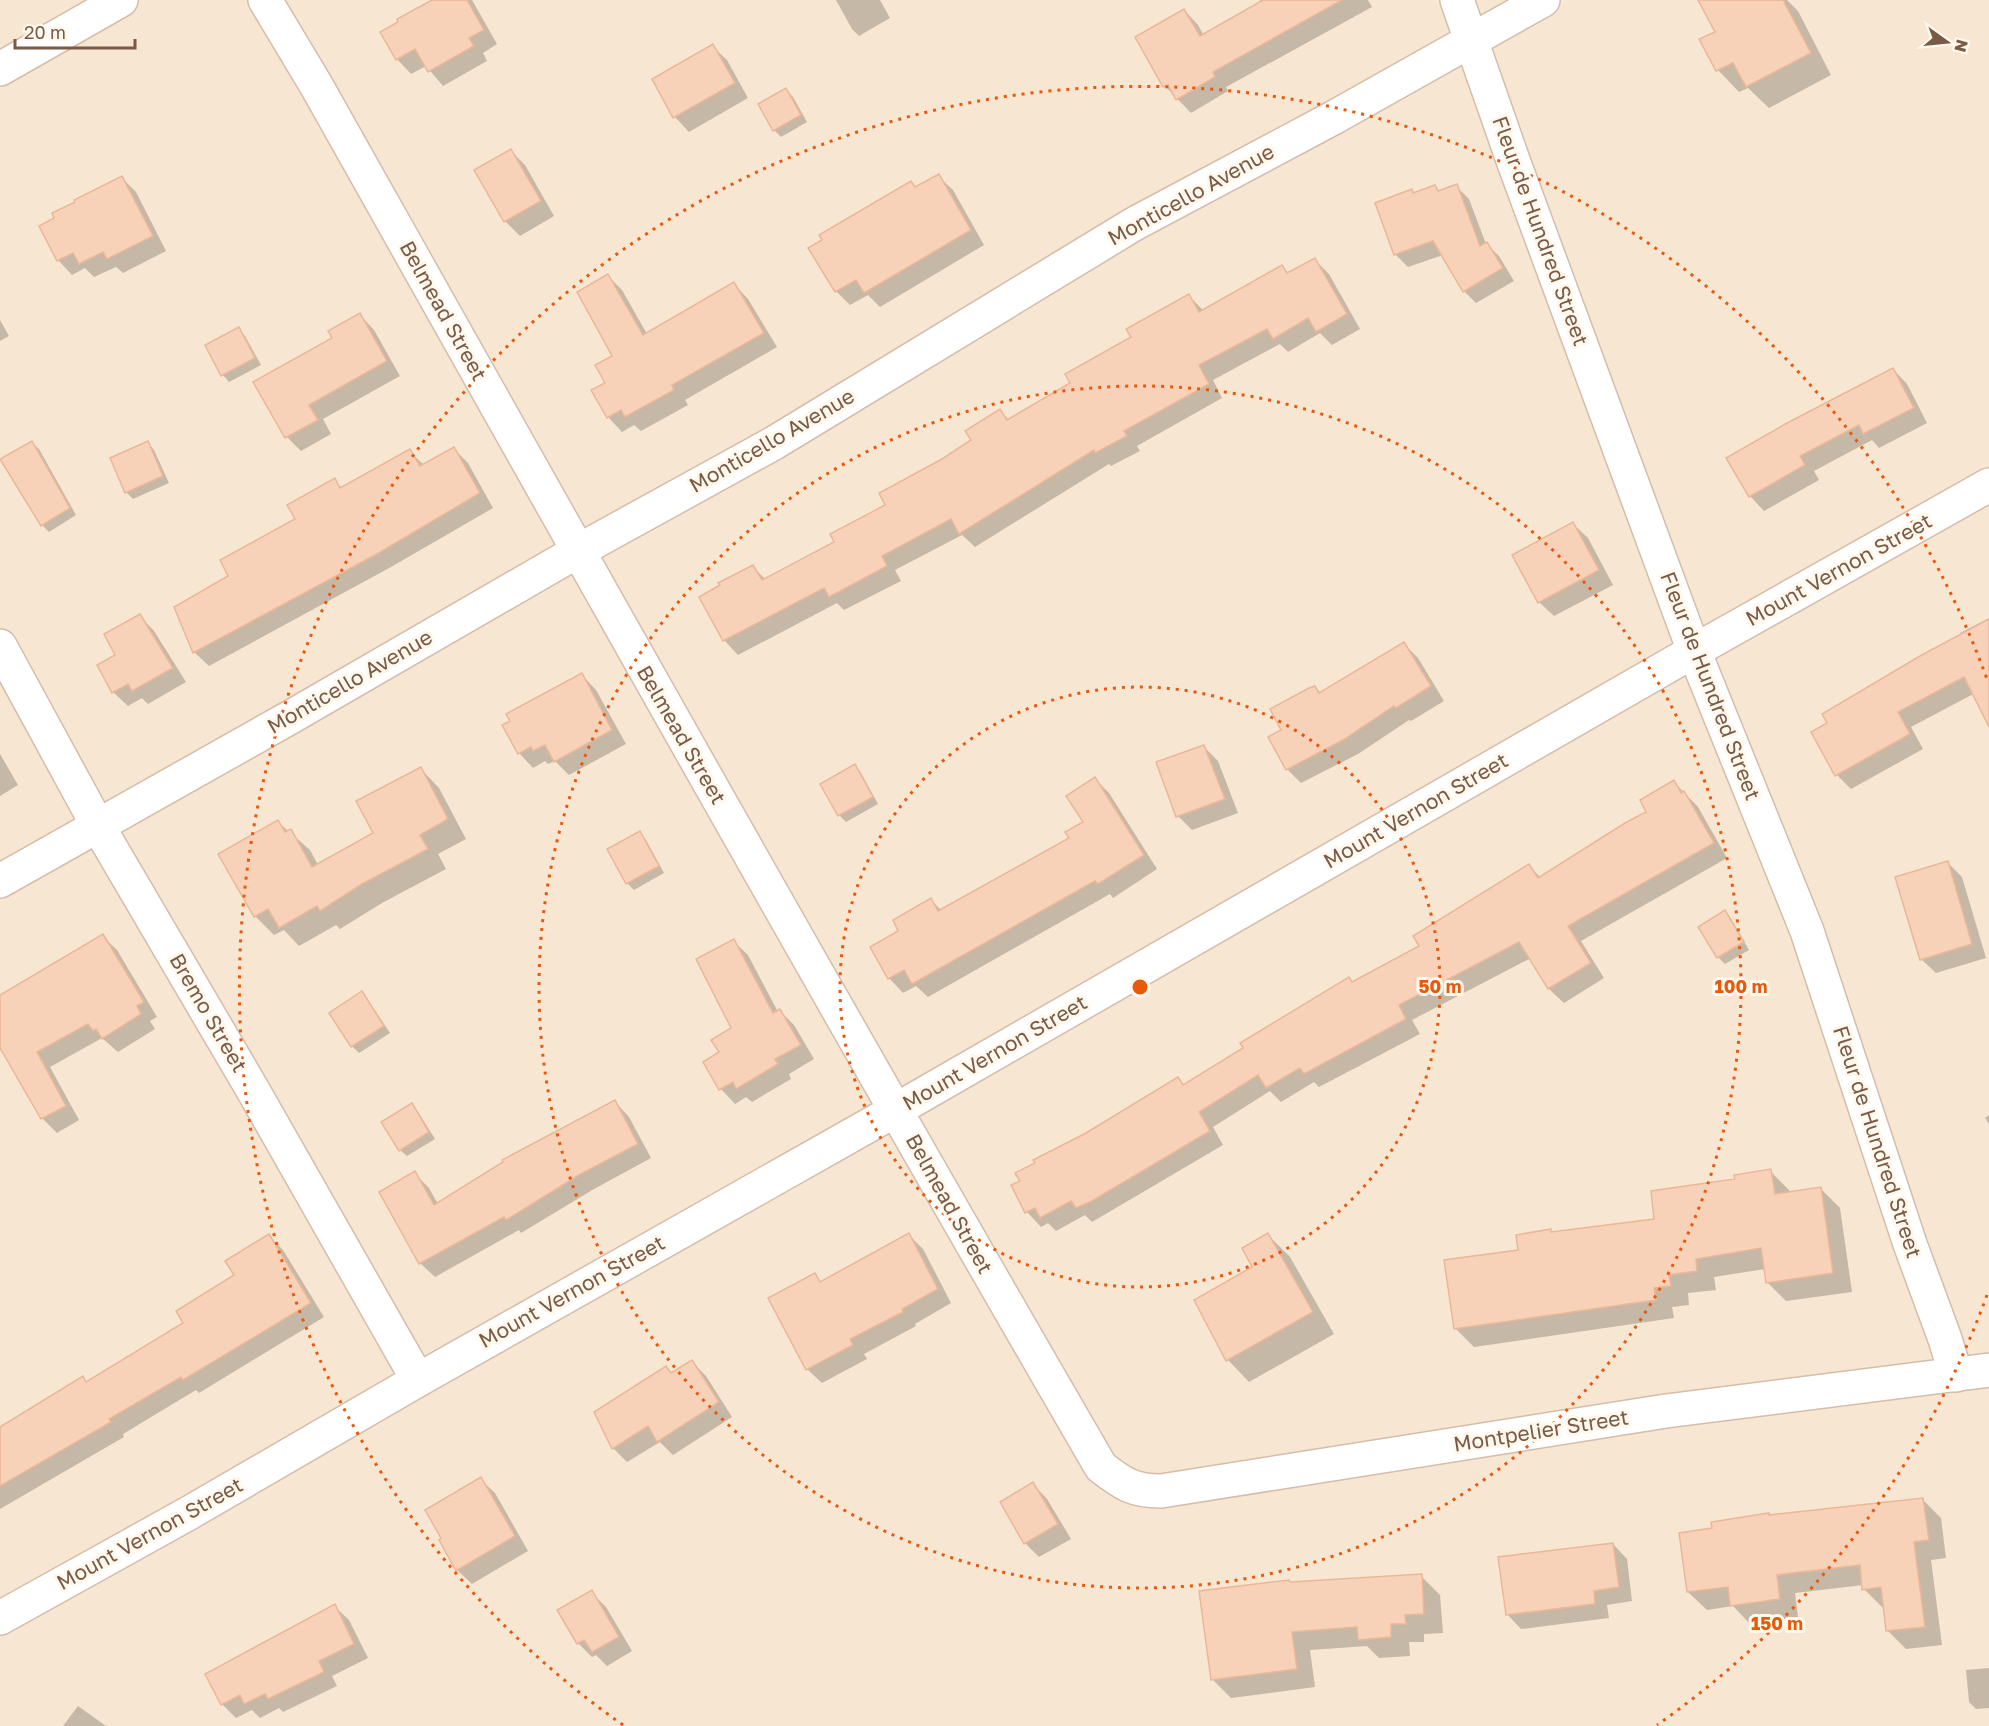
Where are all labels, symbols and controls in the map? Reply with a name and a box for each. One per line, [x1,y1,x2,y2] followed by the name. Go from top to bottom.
[15,12,135,50] scale bar
[1917,12,1977,72] north arrow
[24,21,66,43] text: 20 m
[1950,37,1973,54] text: N
[1487,112,1595,349] street label: Fleur de Hundred Street
[1103,138,1278,251] street label: Monticello Avenue
[395,236,493,385] street label: Belmead Street
[684,382,859,498] street label: Monticello Avenue
[1741,507,1936,631] street label: Mount Vernon Street
[1655,568,1767,804] street label: Fleur de Hundred Street
[262,623,437,739] street label: Monticello Avenue
[632,660,732,809] street label: Belmead Street
[1319,747,1512,874] street label: Mount Vernon Street
[164,948,253,1077] street label: Bremo Street
[1419,975,1461,997] text: 50 m
[1715,975,1767,997] text: 100 m
[1130,977,1150,997] centre of rings
[898,989,1091,1116] street label: Mount Vernon Street
[1828,1022,1928,1261] street label: Fleur de Hundred Street
[901,1129,999,1278] street label: Belmead Street
[474,1229,669,1353] street label: Mount Vernon Street
[1451,1403,1630,1457] street label: Montpelier Street
[52,1471,247,1595] street label: Mount Vernon Street
[1751,1612,1803,1634] text: 150 m

